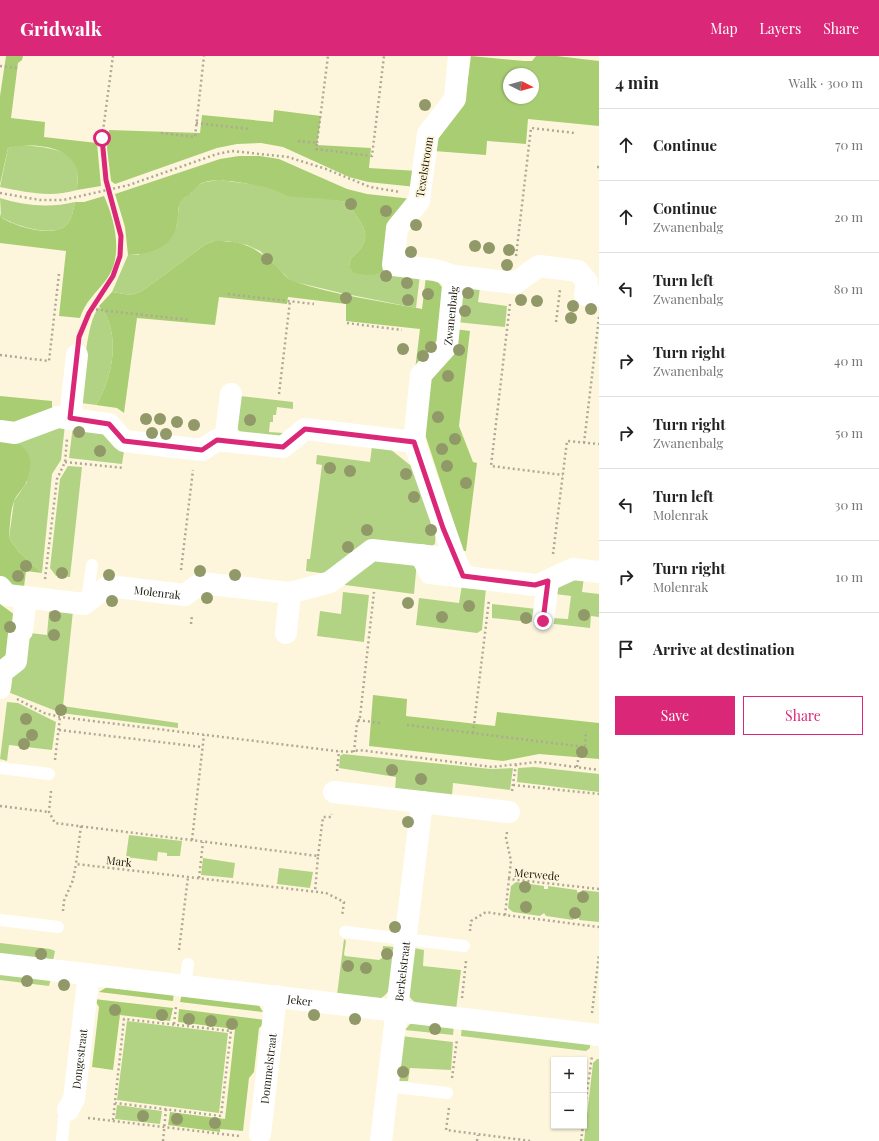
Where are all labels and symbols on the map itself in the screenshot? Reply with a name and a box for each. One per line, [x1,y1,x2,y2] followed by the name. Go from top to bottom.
[503,68,539,104] north arrow
[93,129,111,147] route start
[412,135,436,198] street label: Texelstroom
[440,285,460,346] street label: Zwanenbalg
[133,582,182,602] street label: Molenrak
[534,612,552,630] route end
[105,852,133,870] street label: Mark
[514,865,561,884] street label: Merwede
[390,940,413,1002] street label: Berkelstraat
[286,990,313,1008] street label: Jeker
[68,1028,90,1090] street label: Dongestraat
[256,1032,279,1105] street label: Dommelstraat

